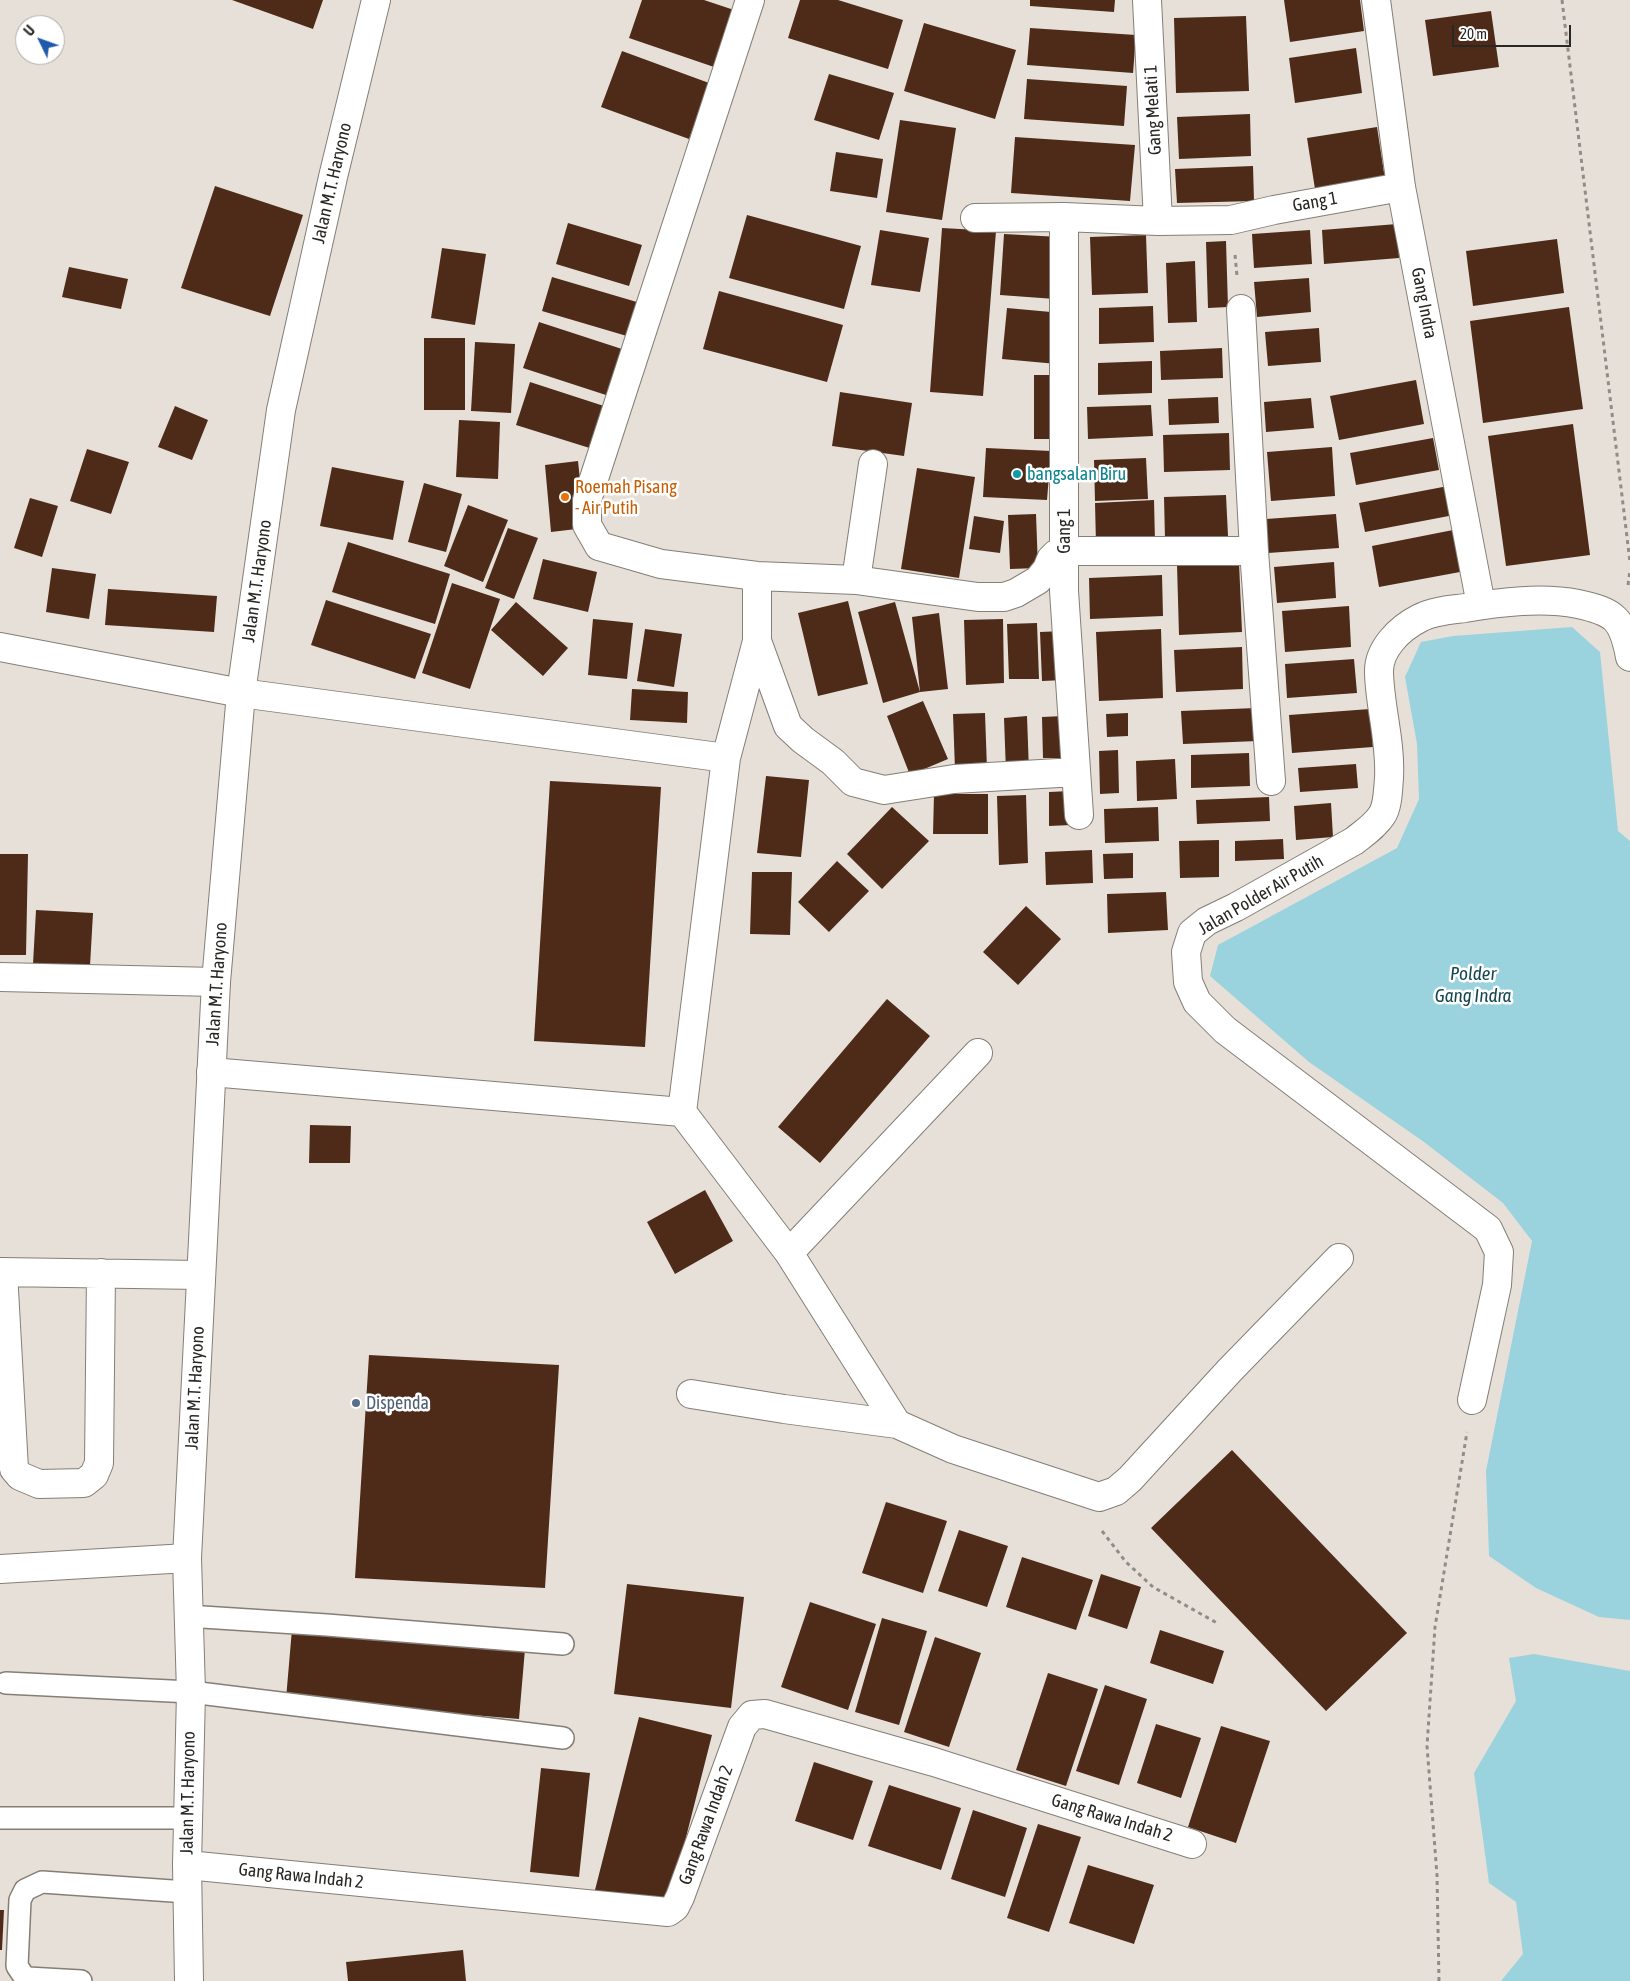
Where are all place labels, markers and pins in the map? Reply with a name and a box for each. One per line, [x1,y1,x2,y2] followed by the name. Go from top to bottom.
[1027,463,1126,485] place label: bangsalan Biru
[1011,468,1023,480] marker: bangsalan Biru
[575,476,677,518] place label: Roemah Pisang - Air Putih
[559,491,571,503] marker: Roemah Pisang - Air Putih
[366,1392,429,1414] place label: Dispenda
[350,1397,362,1409] marker: Dispenda

